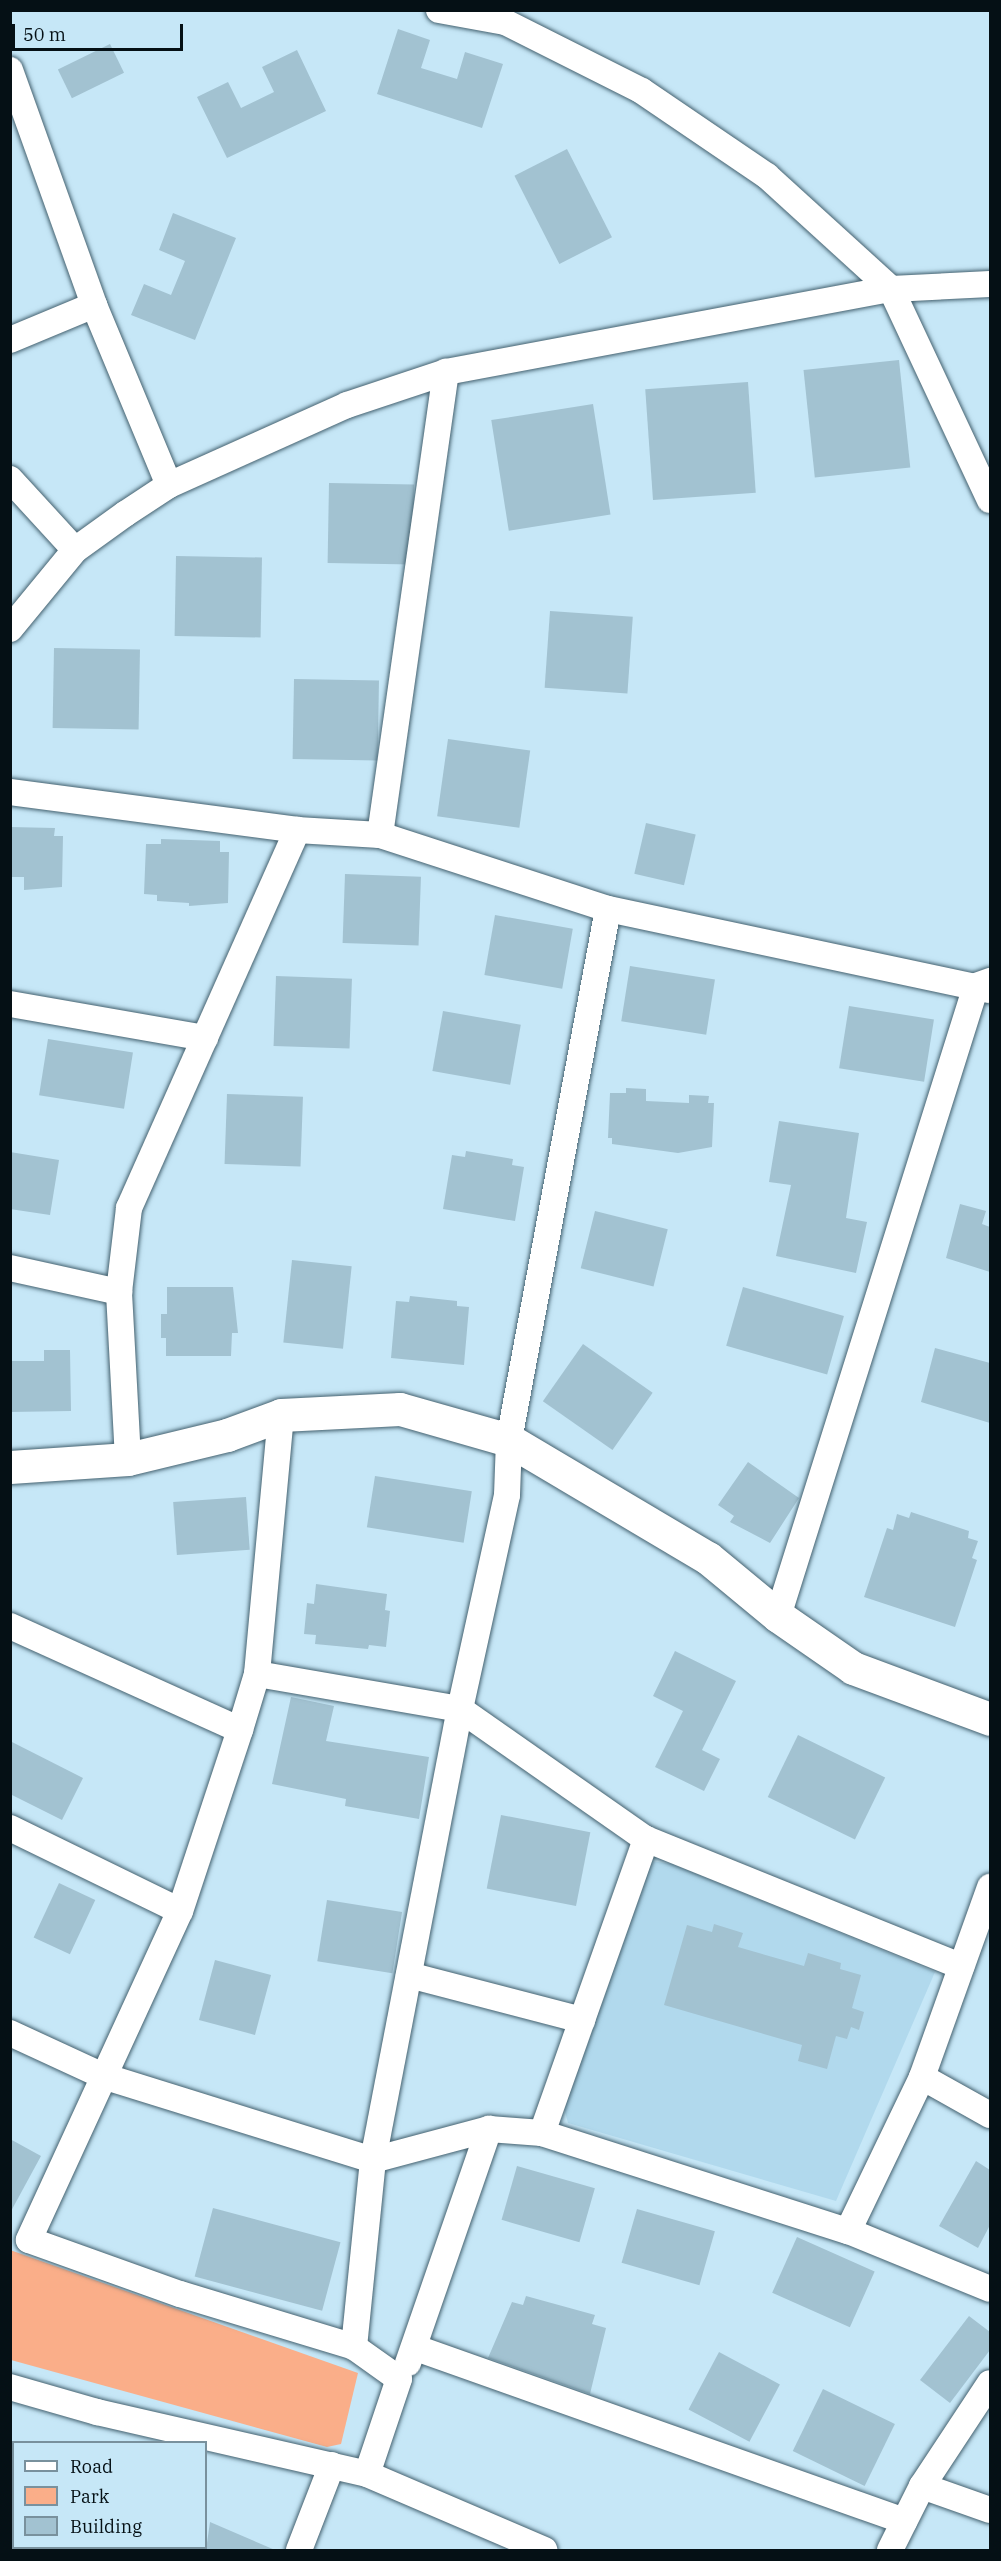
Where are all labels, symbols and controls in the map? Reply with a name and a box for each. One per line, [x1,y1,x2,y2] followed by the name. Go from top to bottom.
[15,12,186,50] scale bar
[23,23,66,46] text: 50 m
[12,2441,207,2549] legend
[70,2455,113,2478] text: Road
[70,2485,109,2508] text: Park
[70,2515,142,2538] text: Building

